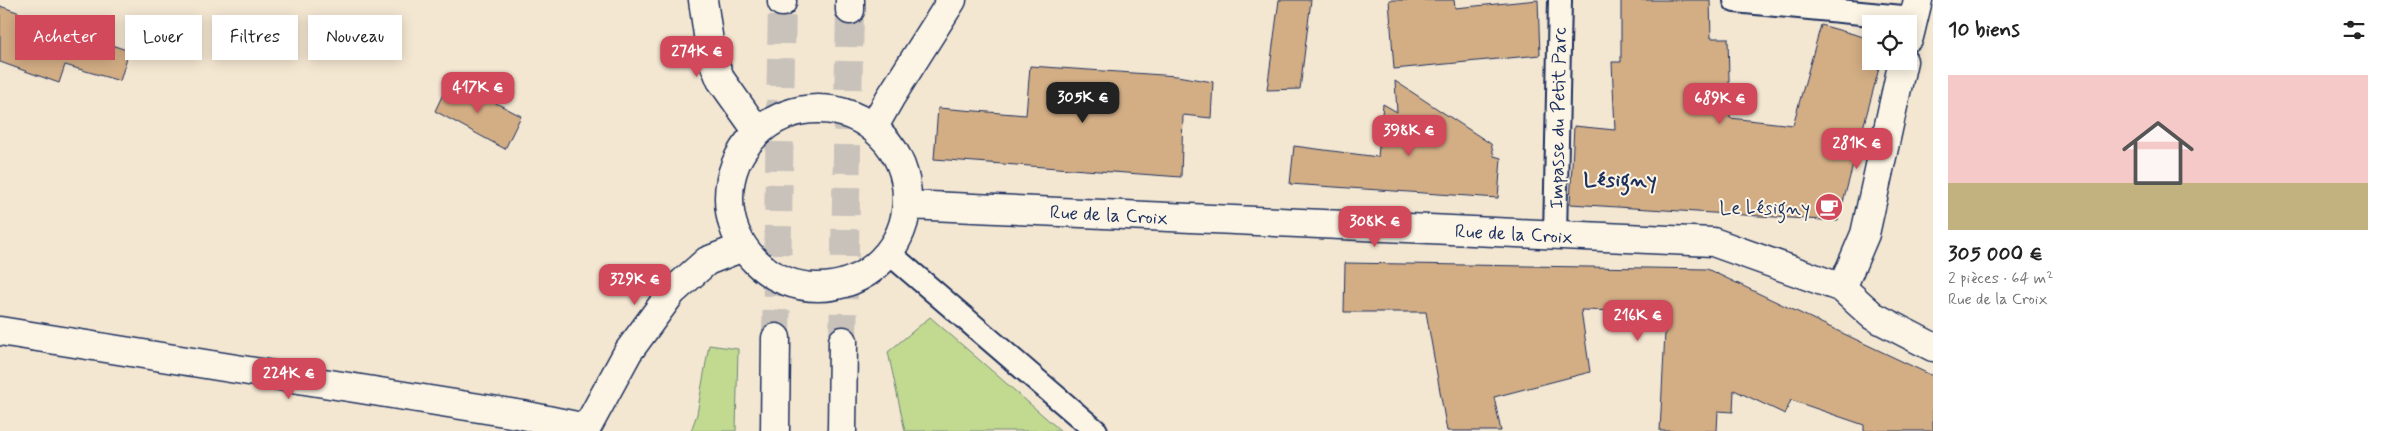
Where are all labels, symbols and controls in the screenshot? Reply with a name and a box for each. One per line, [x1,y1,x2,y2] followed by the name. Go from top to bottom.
[15,15,115,60] chip: Acheter
[125,15,202,60] chip: Louer
[212,15,298,60] chip: Filtres
[308,15,402,60] chip: Nouveau
[1862,15,1917,70] map controls
[1862,15,1917,70] button: locate
[1948,16,2020,44] text: 10 biens
[2340,16,2368,44] icon: filters
[1544,27,1573,209] street label: Impasse du Petit Parc
[656,36,738,78] pin: 274K €
[671,41,723,62] text: 274K €
[437,72,519,114] pin: 417K €
[452,77,504,98] text: 417K €
[1042,82,1124,124] pin: 305K €
[1679,82,1761,125] pin: 689K €
[1057,87,1109,108] text: 305K €
[1694,88,1746,109] text: 689K €
[2113,108,2203,198] icon: home
[1368,114,1450,157] pin: 398K €
[1383,120,1435,141] text: 398K €
[1816,128,1898,170] pin: 281K €
[1833,133,1881,154] text: 281K €
[1583,166,1657,196] district label: Lésigny
[1814,192,1844,222] cafe icon: Le Lésigny
[1719,196,1810,224] place label: Le Lésigny
[1049,200,1169,231] street label: Rue de la Croix
[1334,206,1416,248] pin: 308K €
[1349,211,1401,232] text: 308K €
[1454,219,1574,250] street label: Rue de la Croix
[1948,240,2043,268] text: 305 000 €
[594,264,676,306] pin: 329K €
[1948,268,2053,289] text: 2 pièces · 64 m²
[610,269,660,290] text: 329K €
[1948,289,2048,310] text: Rue de la Croix
[1597,300,1679,342] pin: 216K €
[1614,305,1662,326] text: 216K €
[248,358,330,400] pin: 224K €
[263,363,315,384] text: 224K €

